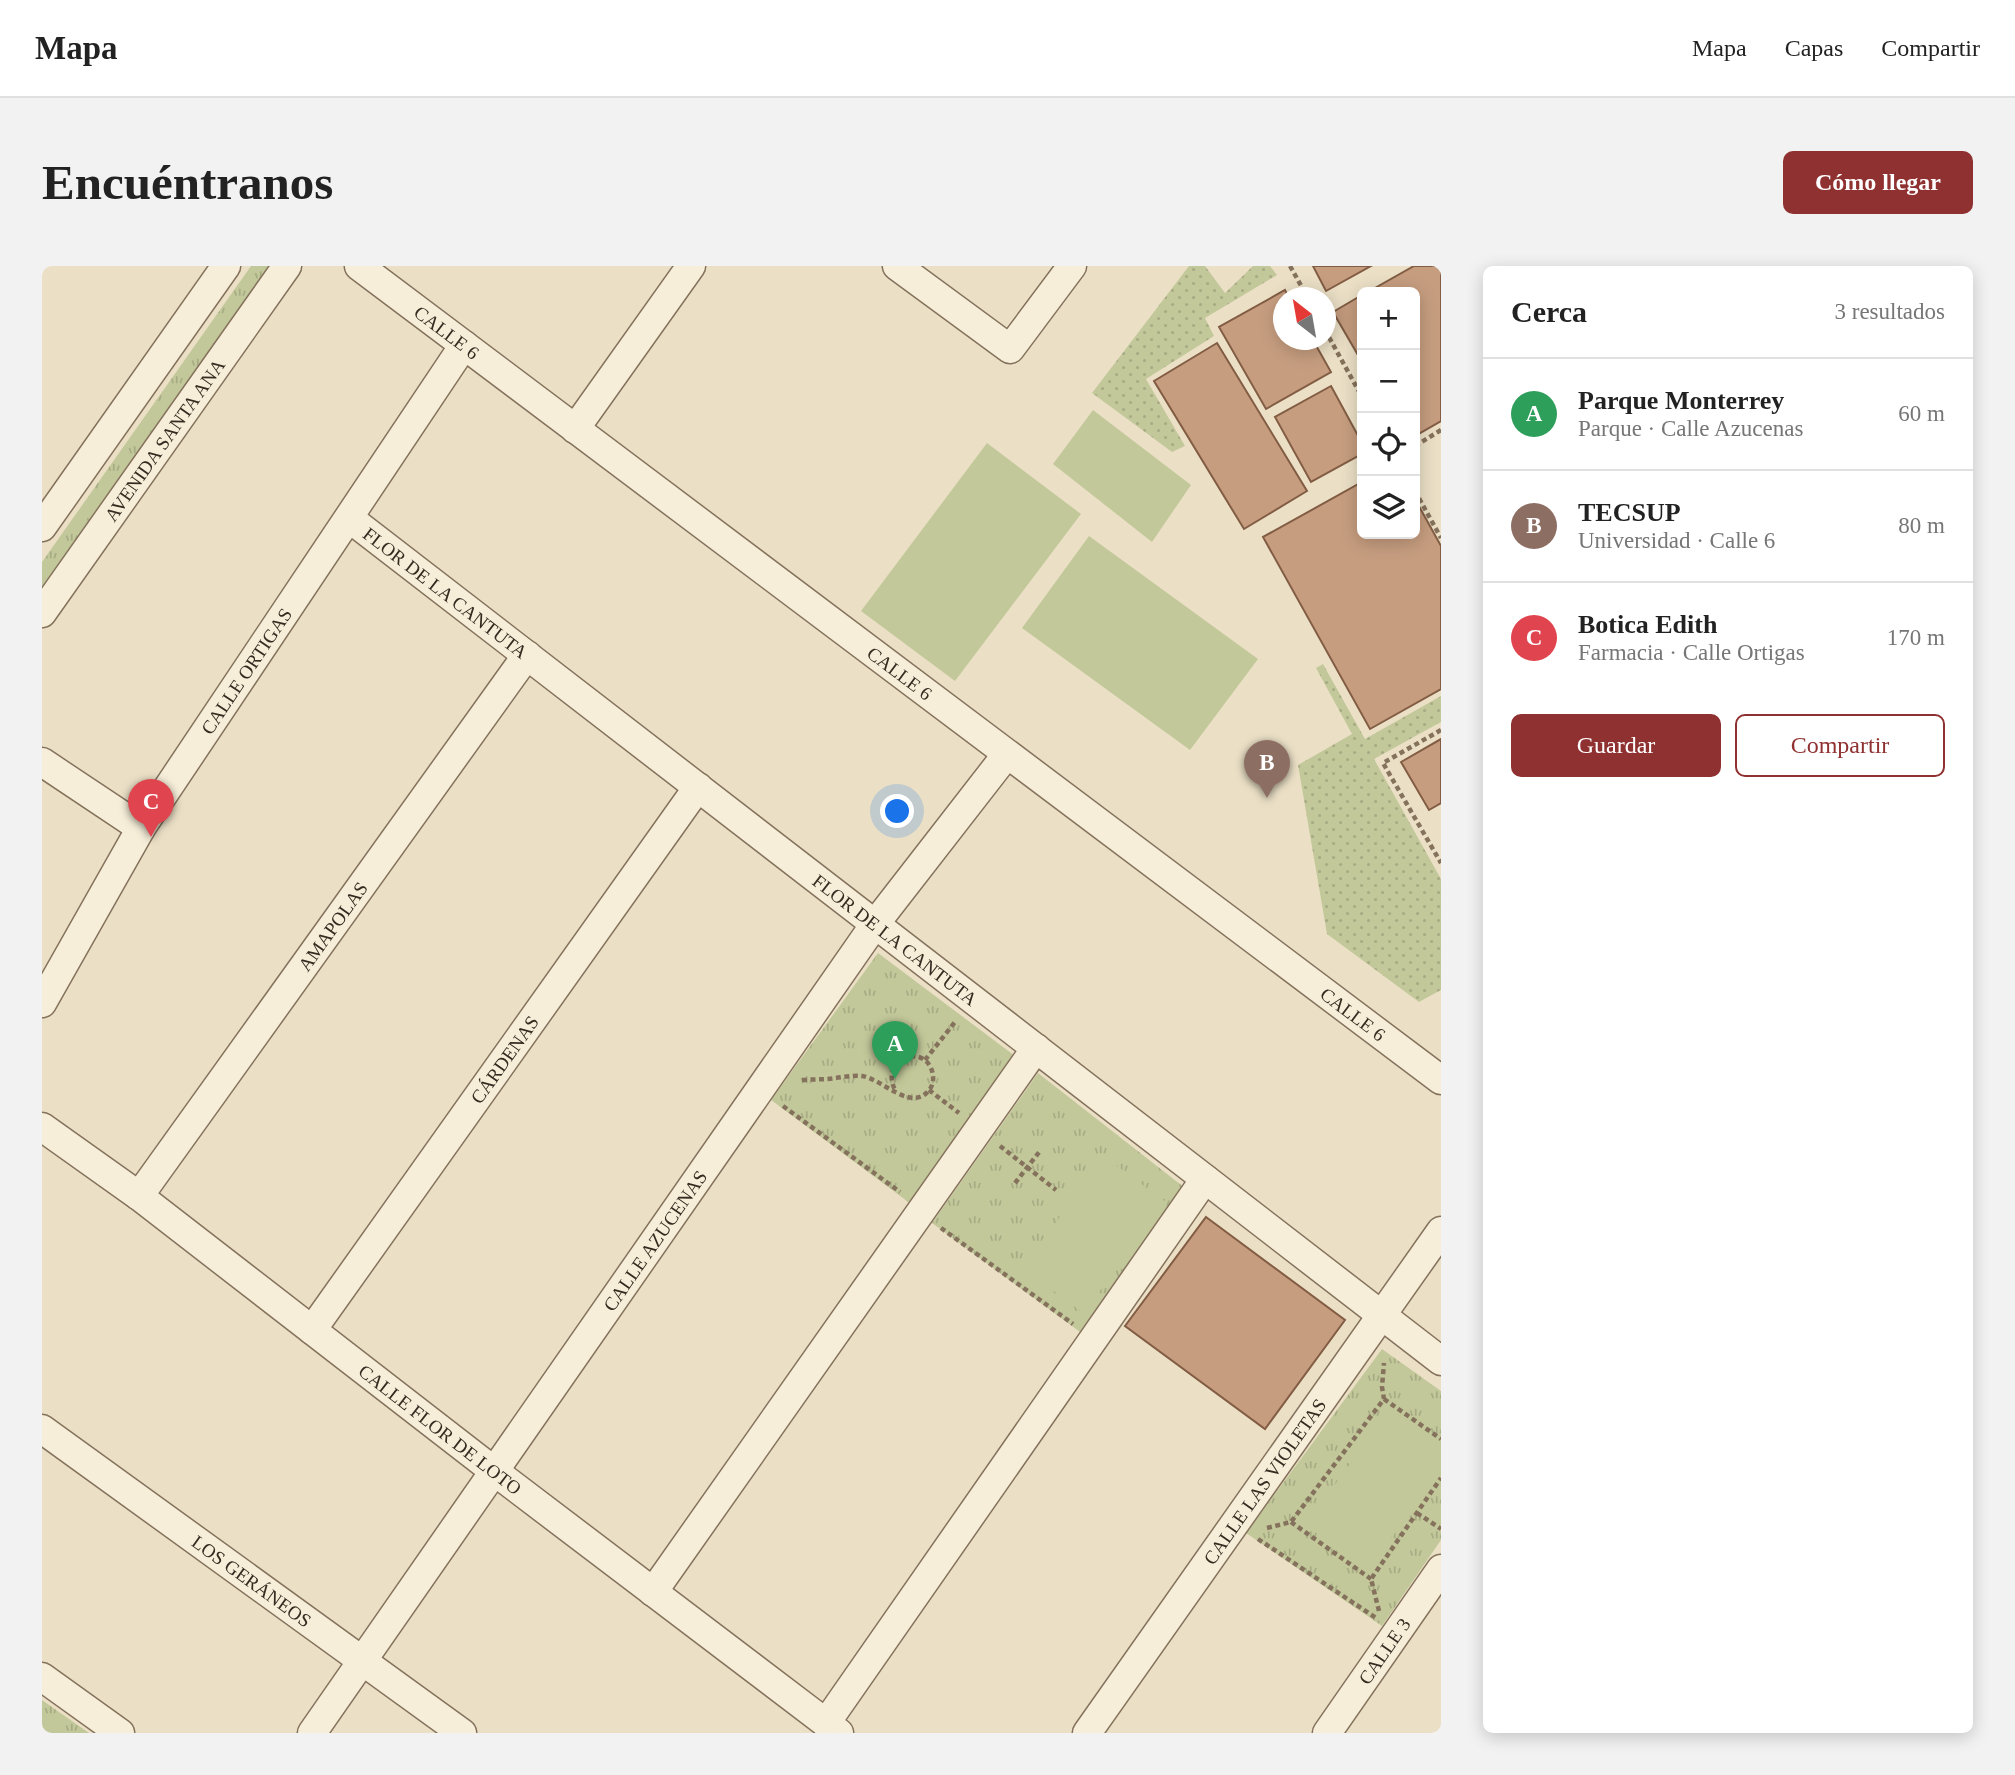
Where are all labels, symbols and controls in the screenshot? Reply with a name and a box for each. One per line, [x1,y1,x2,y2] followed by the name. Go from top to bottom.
[35,30,118,66] text: Mapa
[1692,35,1747,61] text: Mapa
[1785,35,1843,61] text: Capas
[1881,35,1980,61] text: Compartir
[1783,151,1973,214] button: Cómo llegar
[42,155,333,210] text: Encuéntranos
[1273,287,1336,350] north arrow
[1357,287,1420,539] map controls
[1357,287,1420,350] button: +
[1511,295,1587,328] text: Cerca
[1834,299,1945,324] text: 3 resultados
[410,301,483,364] street label: CALLE 6
[1357,350,1420,413] button: −
[100,355,229,525] street label: AVENIDA SANTA ANA
[1578,386,1784,415] text: Parque Monterrey
[1526,401,1542,426] text: A
[1898,401,1945,426] text: 60 m
[1357,413,1420,476] button: locate
[1578,416,1803,441] text: Parque · Calle Azucenas
[1357,476,1420,539] button: layers
[1578,498,1681,527] text: TECSUP
[1526,513,1542,538] text: B
[1898,513,1945,538] text: 80 m
[359,523,532,663] street label: FLOR DE LA CANTUTA
[1578,528,1775,553] text: Universidad · Calle 6
[197,604,296,738] street label: CALLE ORTIGAS
[1578,610,1717,639] text: Botica Edith
[1526,625,1542,650] text: C
[1887,625,1945,650] text: 170 m
[1578,640,1805,665] text: Farmacia · Calle Ortigas
[863,642,936,704] street label: CALLE 6
[1511,714,1721,777] button: Guardar
[1735,714,1945,777] button: Compartir
[1244,740,1290,798] pin: B
[128,779,174,837] pin: C
[880,794,914,828] your location
[809,870,981,1010] street label: FLOR DE LA CANTUTA
[294,878,372,975] street label: AMAPOLAS
[1316,983,1389,1045] street label: CALLE 6
[467,1012,543,1108] street label: CÁRDENAS
[872,1021,918,1079] pin: A
[599,1167,711,1315] street label: CALLE AZUCENAS
[354,1360,525,1499] street label: CALLE FLOR DE LOTO
[1199,1395,1330,1568] street label: CALLE LAS VIOLETAS
[188,1531,315,1631] street label: LOS GERÁNEOS
[1354,1614,1415,1688] street label: CALLE 3

